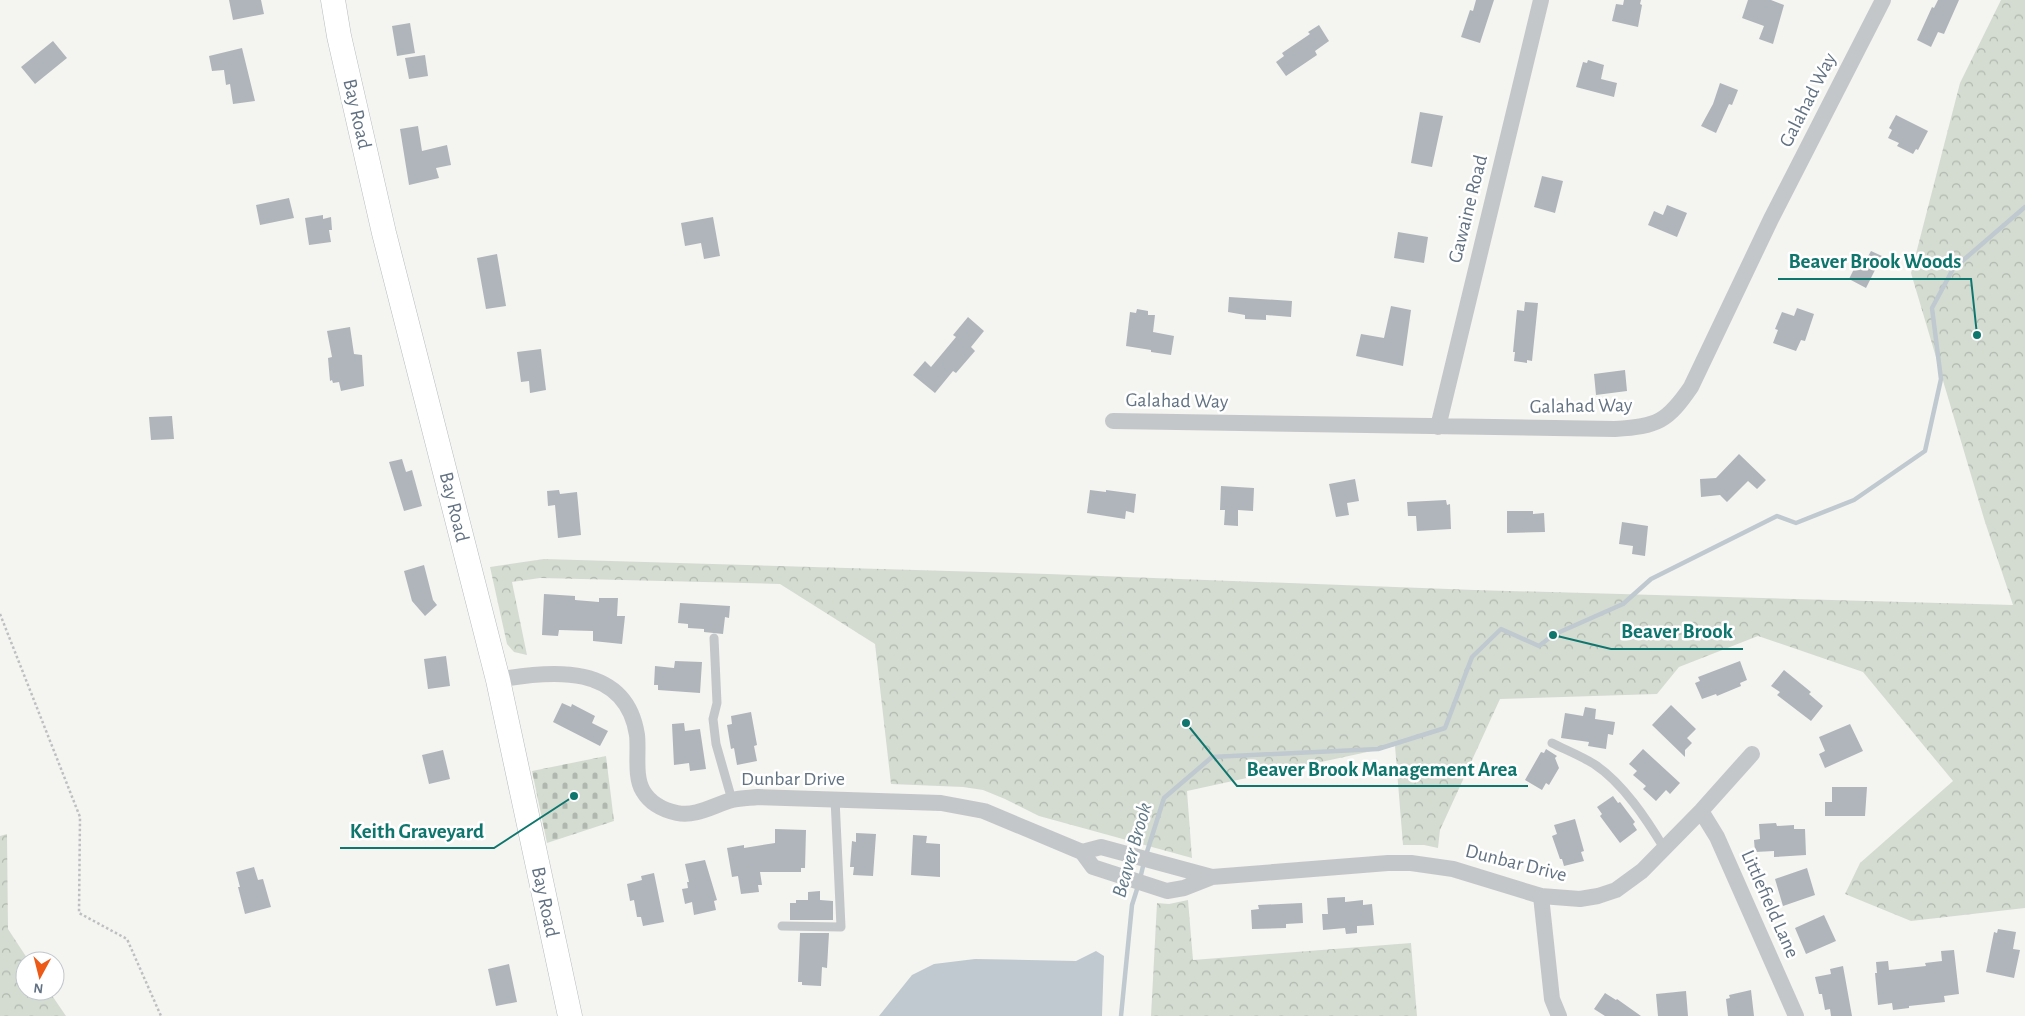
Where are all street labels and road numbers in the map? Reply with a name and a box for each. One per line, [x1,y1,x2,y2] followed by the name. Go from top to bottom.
[1776,49,1840,150] street label: Galahad Way
[339,77,375,151] street label: Bay Road
[1445,153,1491,265] street label: Gawaine Road
[1125,390,1229,412] street label: Galahad Way
[1529,395,1633,417] street label: Galahad Way
[436,470,472,544] street label: Bay Road
[741,769,845,789] street label: Dunbar Drive
[1463,841,1569,885] street label: Dunbar Drive
[1737,847,1803,961] street label: Littlefield Lane
[528,865,562,939] street label: Bay Road

